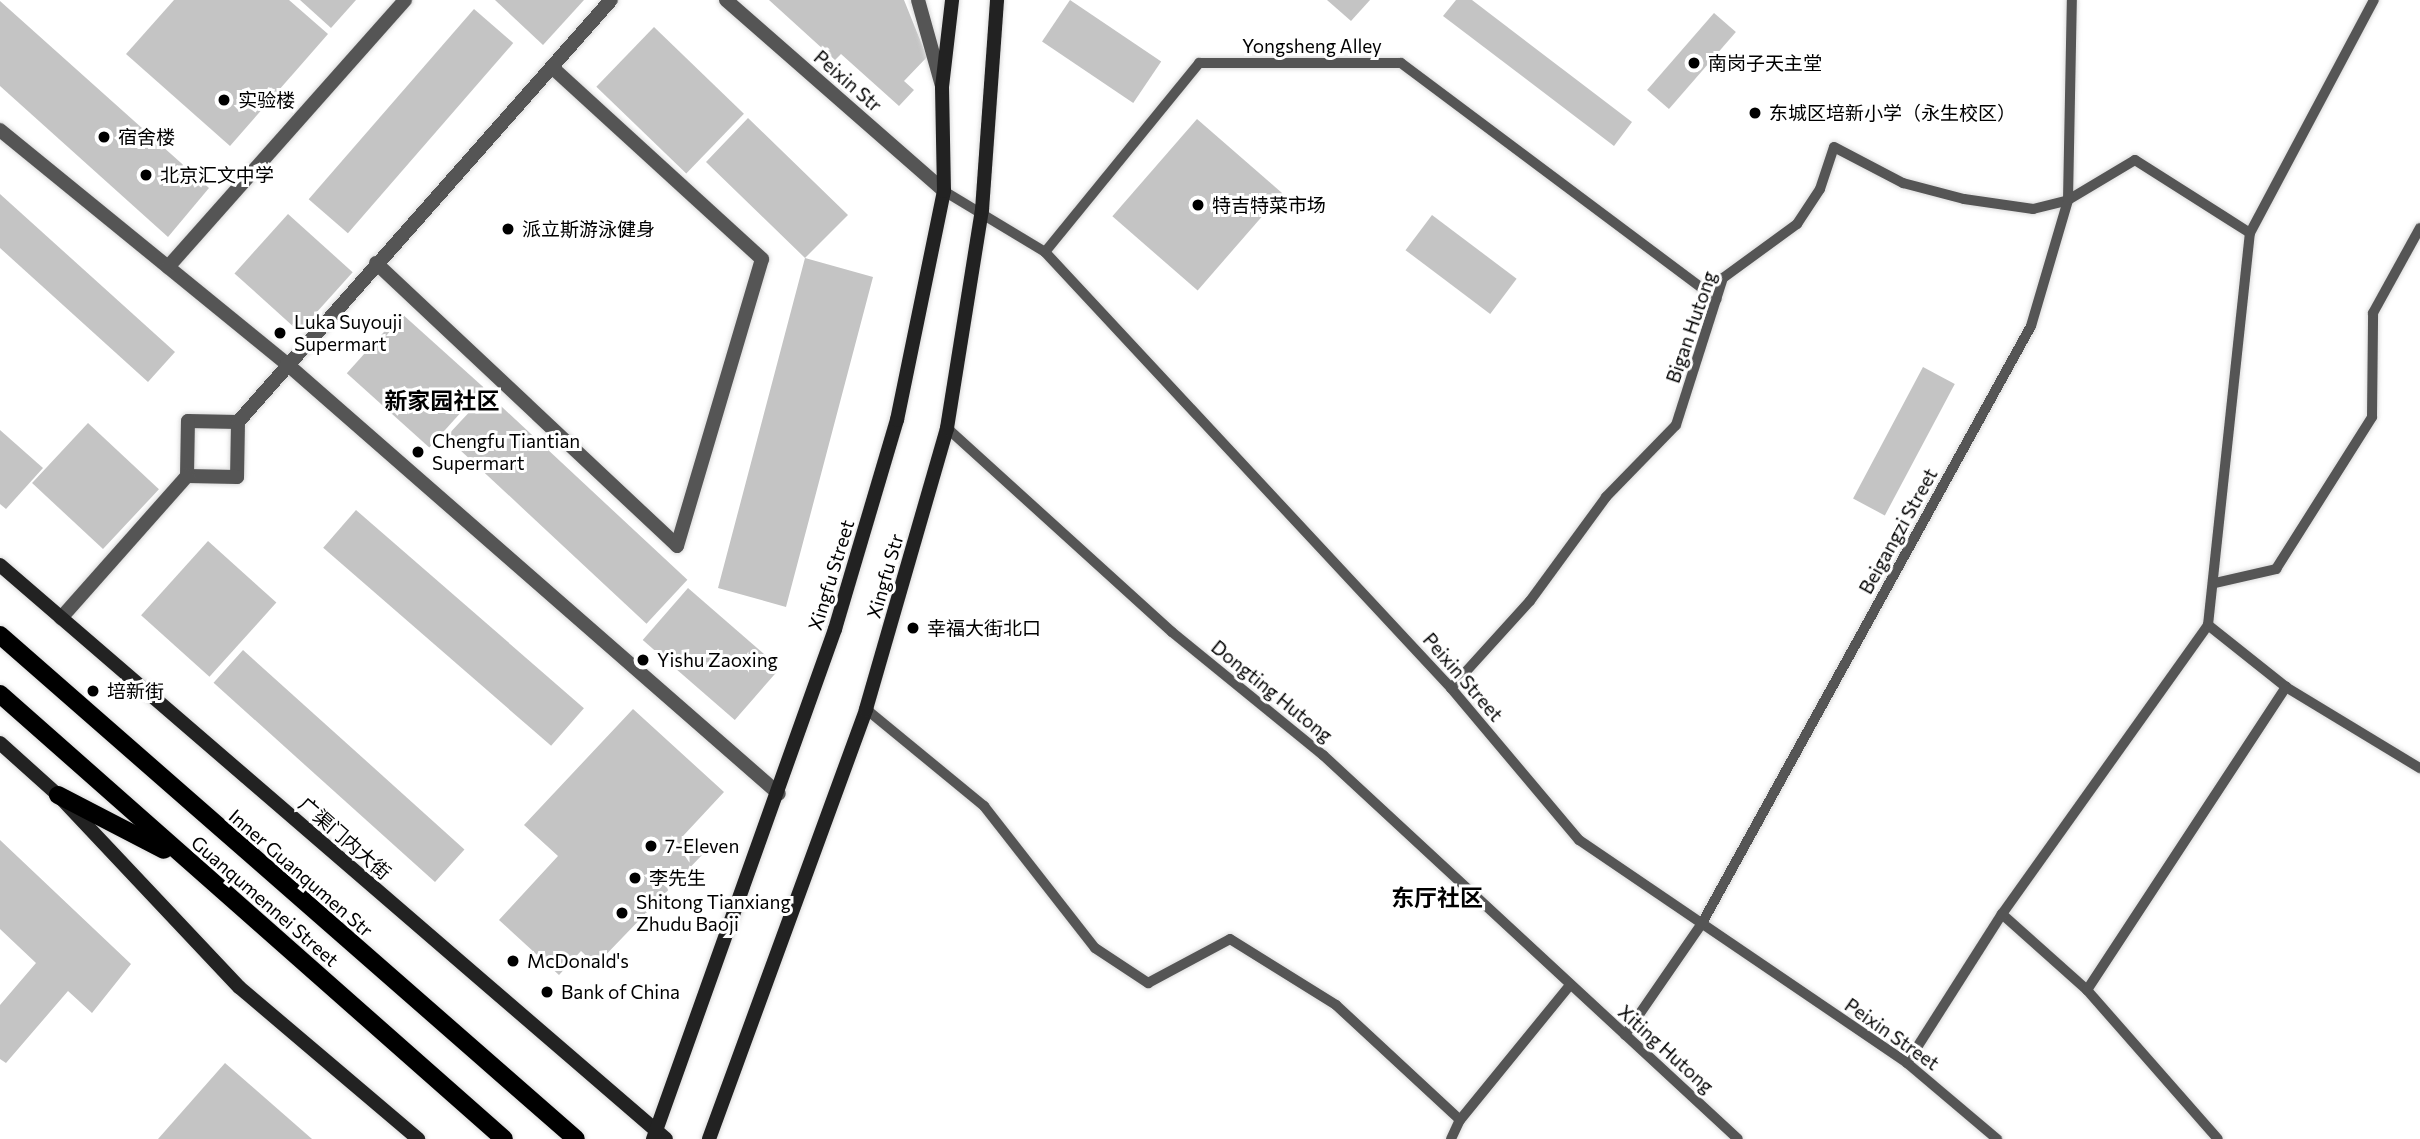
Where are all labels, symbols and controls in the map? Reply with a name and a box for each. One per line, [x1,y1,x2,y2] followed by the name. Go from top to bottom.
[1242,35,1382,57] street label: Yongsheng Alley
[809,45,887,117] street label: Peixin Str
[1708,52,1822,74] place label: 南岗子天主堂
[1686,55,1702,71] marker: 南岗子天主堂
[238,89,295,111] place label: 实验楼
[216,92,232,108] marker: 实验楼
[1769,102,2016,124] place label: 东城区培新小学（永生校区）
[1747,105,1763,121] marker: 东城区培新小学（永生校区）
[118,126,175,148] place label: 宿舍楼
[96,129,112,145] marker: 宿舍楼
[160,164,274,186] place label: 北京汇文中学
[138,167,154,183] marker: 北京汇文中学
[1212,194,1326,216] place label: 特吉特菜市场
[1190,197,1206,213] marker: 特吉特菜市场
[522,218,655,240] place label: 派立斯游泳健身
[500,221,516,237] marker: 派立斯游泳健身
[1661,268,1721,386] street label: Bigan Hutong
[294,311,402,355] place label: Luka Suyouji Supermart
[272,325,288,341] marker: Luka Suyouji Supermart
[385,386,499,414] district label: 新家园社区
[432,430,580,474] place label: Chengfu Tiantian Supermart
[410,444,426,460] marker: Chengfu Tiantian Supermart
[1854,464,1942,598] street label: Beigangzi Street
[803,517,859,633] street label: Xingfu Street
[862,531,908,621] street label: Xingfu Str
[927,617,1041,639] place label: 幸福大街北口
[905,620,921,636] marker: 幸福大街北口
[1418,628,1508,726] street label: Peixin Street
[1207,635,1337,747] street label: Dongting Hutong
[657,649,778,671] place label: Yishu Zaoxing
[635,652,651,668] marker: Yishu Zaoxing
[107,680,164,702] place label: 培新街
[85,683,101,699] marker: 培新街
[295,792,395,884] street label: 广渠门内大街
[225,804,377,942] street label: Inner Guanqumen Str
[187,831,343,971] street label: Guanqumennei Street
[665,835,739,857] place label: 7-Eleven
[643,838,659,854] marker: 7-Eleven
[649,867,706,889] place label: 李先生
[627,870,643,886] marker: 李先生
[1391,883,1483,911] district label: 东厅社区
[636,891,791,935] place label: Shitong Tianxiang Zhudu Baoji
[614,905,630,921] marker: Shitong Tianxiang Zhudu Baoji
[527,950,629,972] place label: McDonald's
[505,953,521,969] marker: McDonald's
[561,981,680,1003] place label: Bank of China
[539,984,555,1000] marker: Bank of China
[1841,993,1943,1075] street label: Peixin Street
[1614,1000,1718,1098] street label: Xiting Hutong

